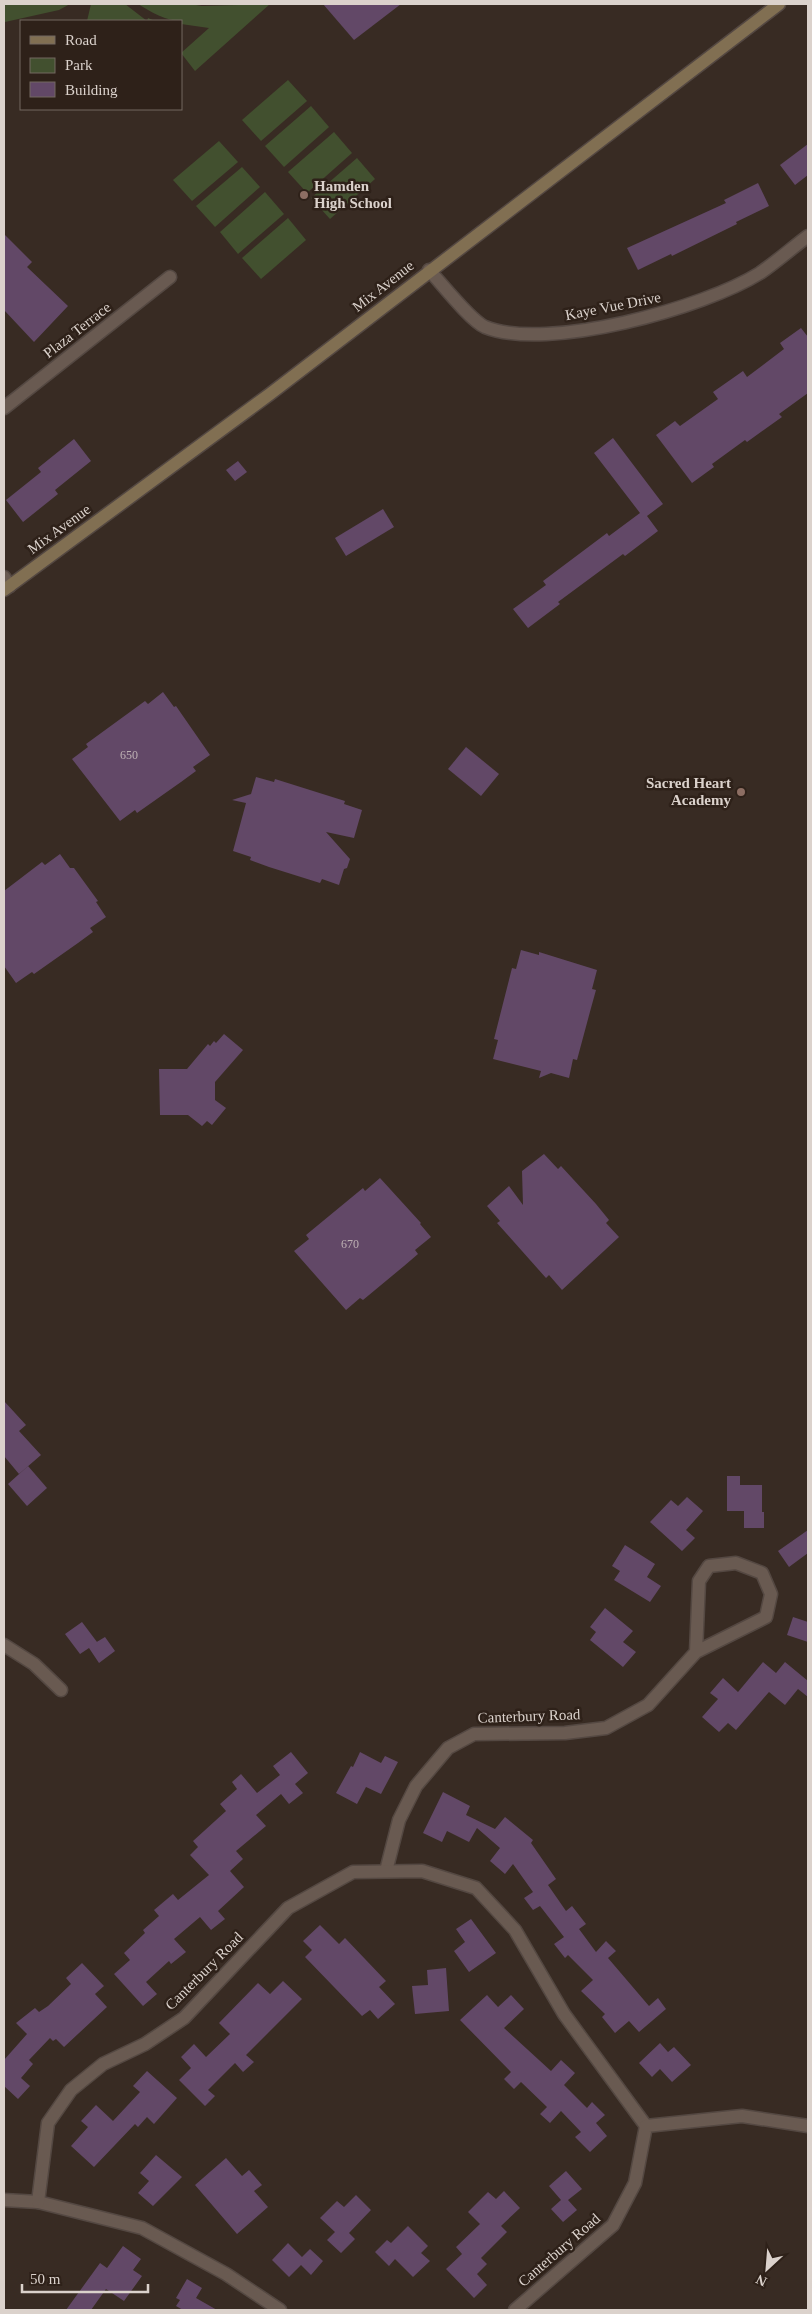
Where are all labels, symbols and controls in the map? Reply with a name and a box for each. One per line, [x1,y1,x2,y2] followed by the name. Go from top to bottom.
[20,20,182,110] legend
[65,32,97,48] text: Road
[65,57,93,73] text: Park
[65,82,118,98] text: Building
[314,178,392,211] place label: Hamden High School
[298,189,310,201] marker: Hamden High School
[349,257,417,315] street label: Mix Avenue
[564,289,663,323] street label: Kaye Vue Drive
[40,299,114,361] street label: Plaza Terrace
[25,501,94,557] street label: Mix Avenue
[120,748,138,762] house number: 650
[646,775,731,808] place label: Sacred Heart Academy
[735,786,747,798] marker: Sacred Heart Academy
[341,1237,359,1251] house number: 670
[477,1706,581,1726] street label: Canterbury Road
[162,1929,246,2013] street label: Canterbury Road
[515,2210,603,2290] street label: Canterbury Road
[742,2244,792,2294] north arrow
[22,2262,149,2294] scale bar
[30,2271,61,2287] text: 50 m
[754,2271,769,2289] text: N

